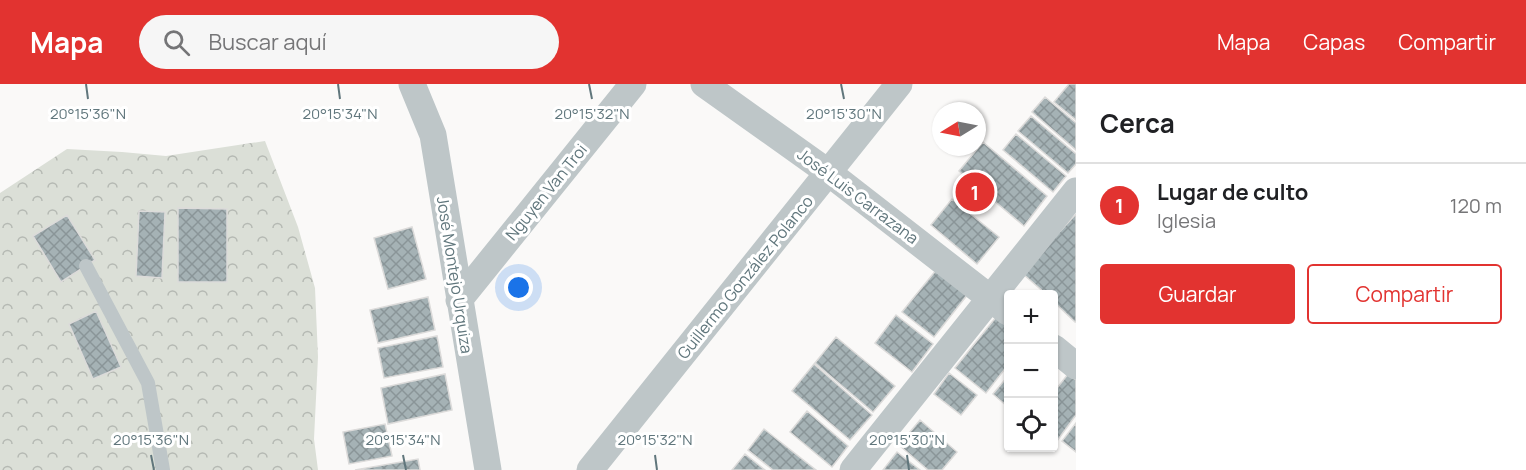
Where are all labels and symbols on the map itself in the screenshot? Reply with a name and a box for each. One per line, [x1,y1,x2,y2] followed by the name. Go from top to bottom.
[932,102,986,156] north arrow
[50,103,126,124] text: 20°15'36"N
[303,103,378,124] text: 20°15'34"N
[554,103,630,124] text: 20°15'32"N
[806,103,882,124] text: 20°15'30"N
[500,139,592,245] street label: Nguyen Van Troi
[793,143,923,249] street label: José Luis Carrazana
[956,170,994,214] pin: 1
[672,191,818,363] street label: Guillermo González Polanco
[432,195,478,355] street label: José Montejo Urquiza
[504,273,533,302] your location
[113,429,189,450] text: 20°15'36"N
[366,429,441,450] text: 20°15'34"N
[617,429,693,450] text: 20°15'32"N
[869,429,945,450] text: 20°15'30"N

